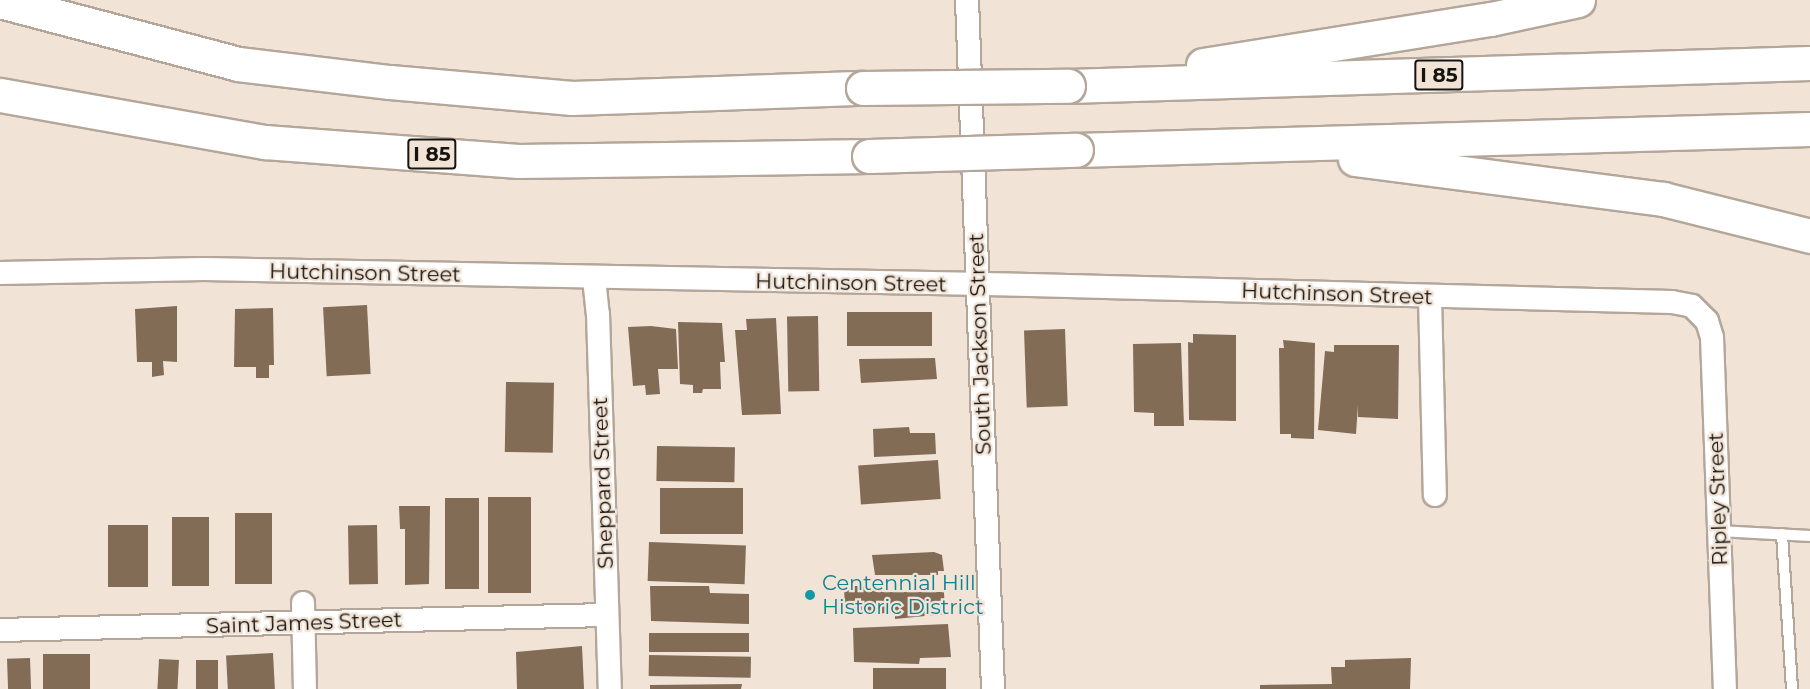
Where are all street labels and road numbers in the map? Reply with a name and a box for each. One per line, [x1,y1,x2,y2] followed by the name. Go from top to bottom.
[1414,58,1464,92] road number: I 85
[406,137,458,171] road number: I 85
[964,233,996,455] street label: South Jackson Street
[269,259,461,287] street label: Hutchinson Street
[755,269,947,297] street label: Hutchinson Street
[1241,278,1433,310] street label: Hutchinson Street
[587,397,619,569] street label: Sheppard Street
[1703,432,1733,566] street label: Ripley Street
[205,607,403,639] street label: Saint James Street

